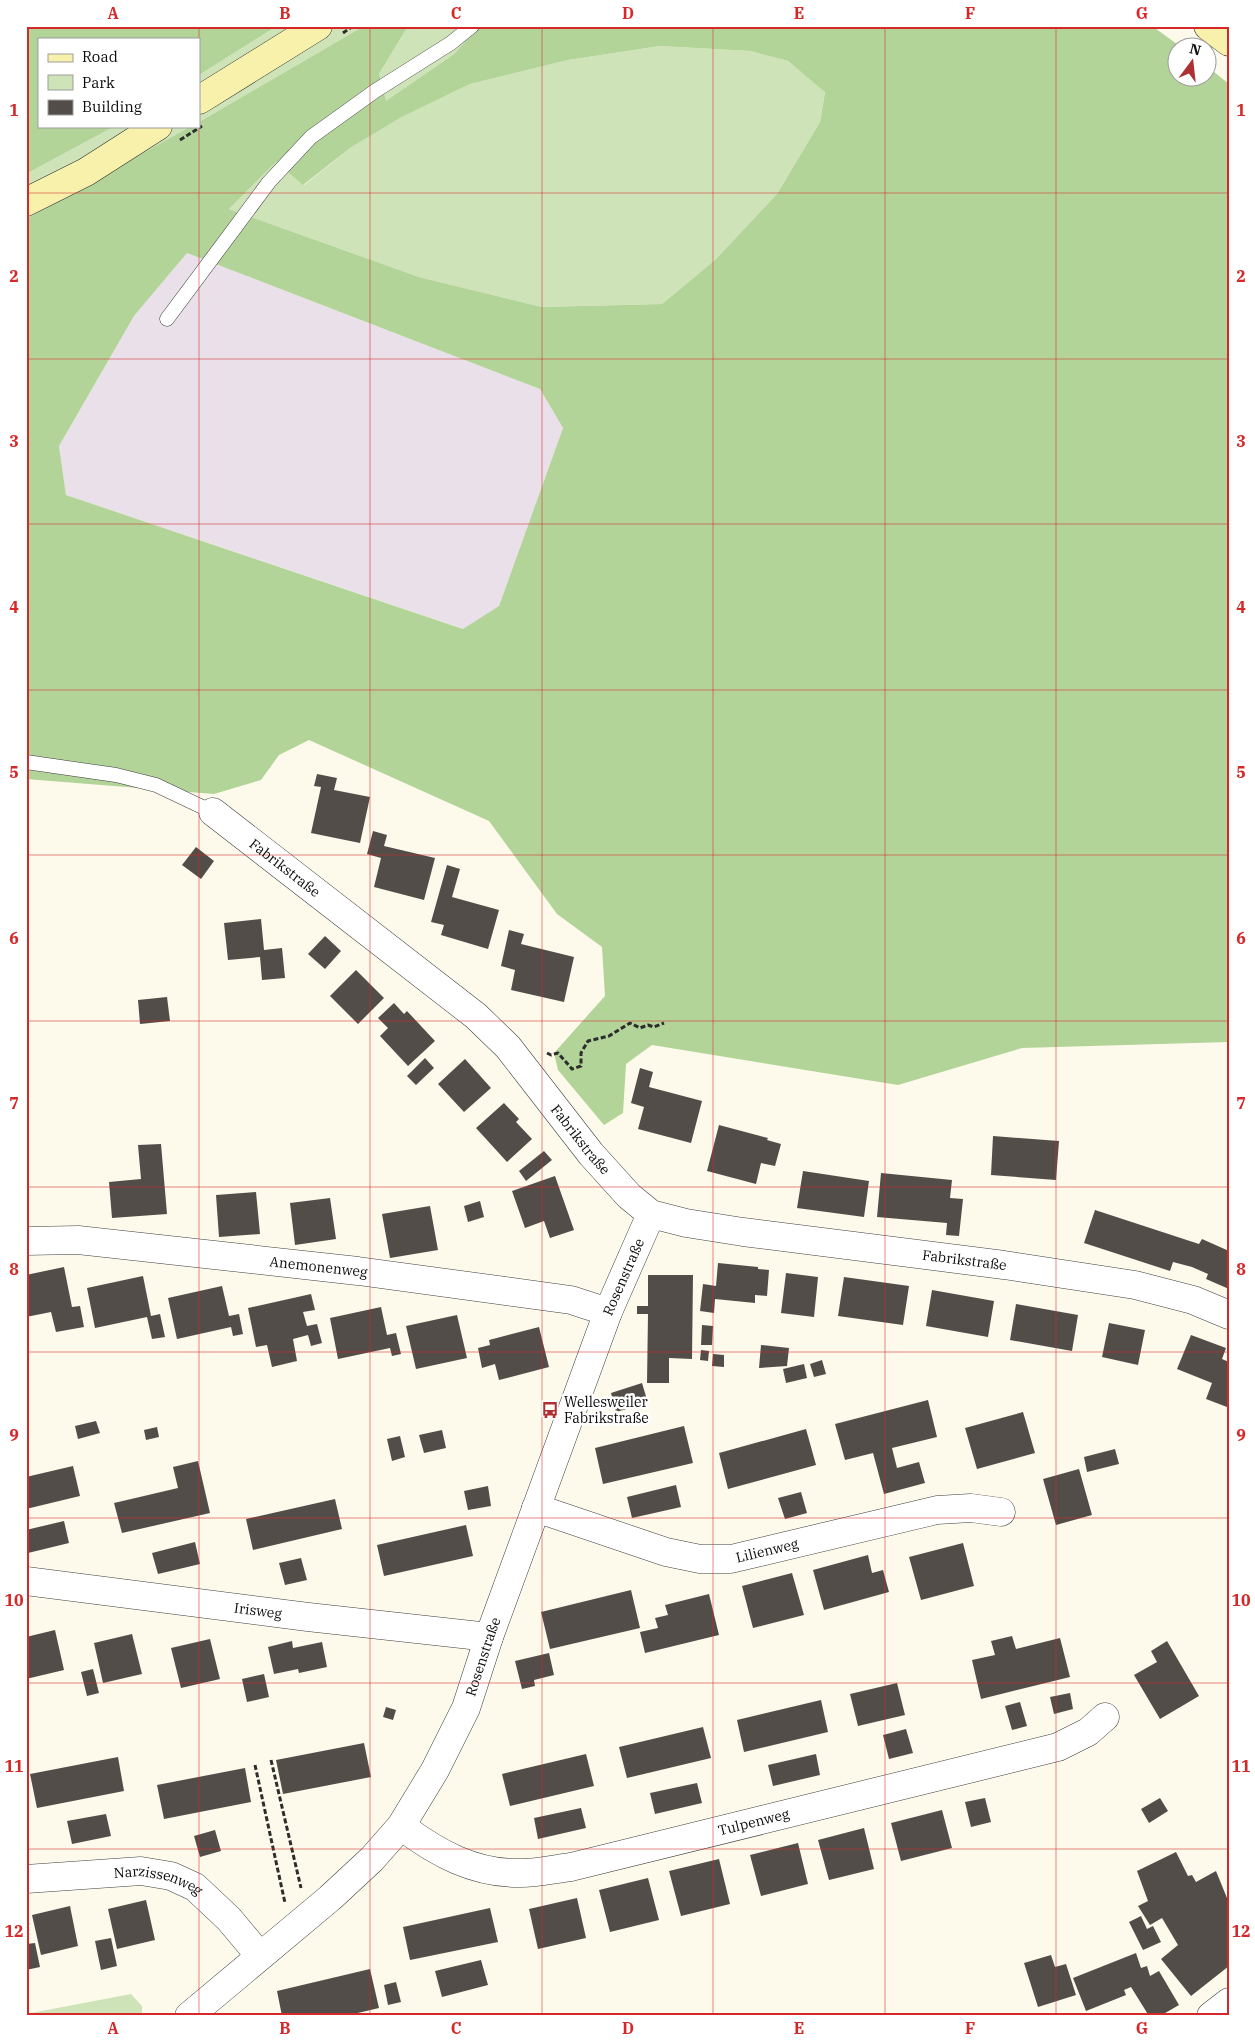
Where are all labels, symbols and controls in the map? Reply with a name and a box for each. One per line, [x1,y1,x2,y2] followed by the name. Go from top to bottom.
[107,3,119,23] text: A
[279,3,291,23] text: B
[451,3,461,23] text: C
[622,3,634,23] text: D
[794,3,804,23] text: E
[965,3,975,23] text: F
[1136,3,1148,23] text: G
[38,38,200,128] legend
[1168,38,1218,88] north arrow
[1188,39,1203,60] text: N
[82,47,118,66] text: Road
[82,73,115,92] text: Park
[82,97,142,116] text: Building
[9,100,19,120] text: 1
[1236,100,1246,120] text: 1
[9,266,19,286] text: 2
[1236,266,1246,286] text: 2
[9,431,19,451] text: 3
[1236,431,1246,451] text: 3
[9,597,19,617] text: 4
[1236,597,1246,617] text: 4
[9,762,19,782] text: 5
[1236,762,1246,782] text: 5
[246,835,324,901] street label: Fabrikstraße
[9,928,19,948] text: 6
[1236,928,1246,948] text: 6
[9,1093,19,1113] text: 7
[1236,1093,1246,1113] text: 7
[547,1101,614,1178] street label: Fabrikstraße
[599,1236,648,1318] street label: Rosenstraße
[921,1246,1008,1274] street label: Fabrikstraße
[269,1252,369,1281] street label: Anemonenweg
[9,1259,19,1279] text: 8
[1236,1259,1246,1279] text: 8
[564,1393,649,1427] place label: Wellesweiler Fabrikstraße
[540,1400,560,1420] bus stop icon: Wellesweiler Fabrikstraße
[9,1425,19,1445] text: 9
[1236,1425,1246,1445] text: 9
[734,1534,800,1567] street label: Lilienweg
[4,1590,24,1610] text: 10
[1231,1590,1251,1610] text: 10
[233,1599,284,1623] street label: Irisweg
[461,1615,505,1699] street label: Rosenstraße
[4,1756,24,1776] text: 11
[1231,1756,1251,1776] text: 11
[716,1804,791,1839] street label: Tulpenweg
[113,1862,207,1899] street label: Narzissenweg
[4,1921,24,1941] text: 12
[1231,1921,1251,1941] text: 12
[107,2018,119,2038] text: A
[279,2018,291,2038] text: B
[451,2018,461,2038] text: C
[622,2018,634,2038] text: D
[794,2018,804,2038] text: E
[965,2018,975,2038] text: F
[1136,2018,1148,2038] text: G

